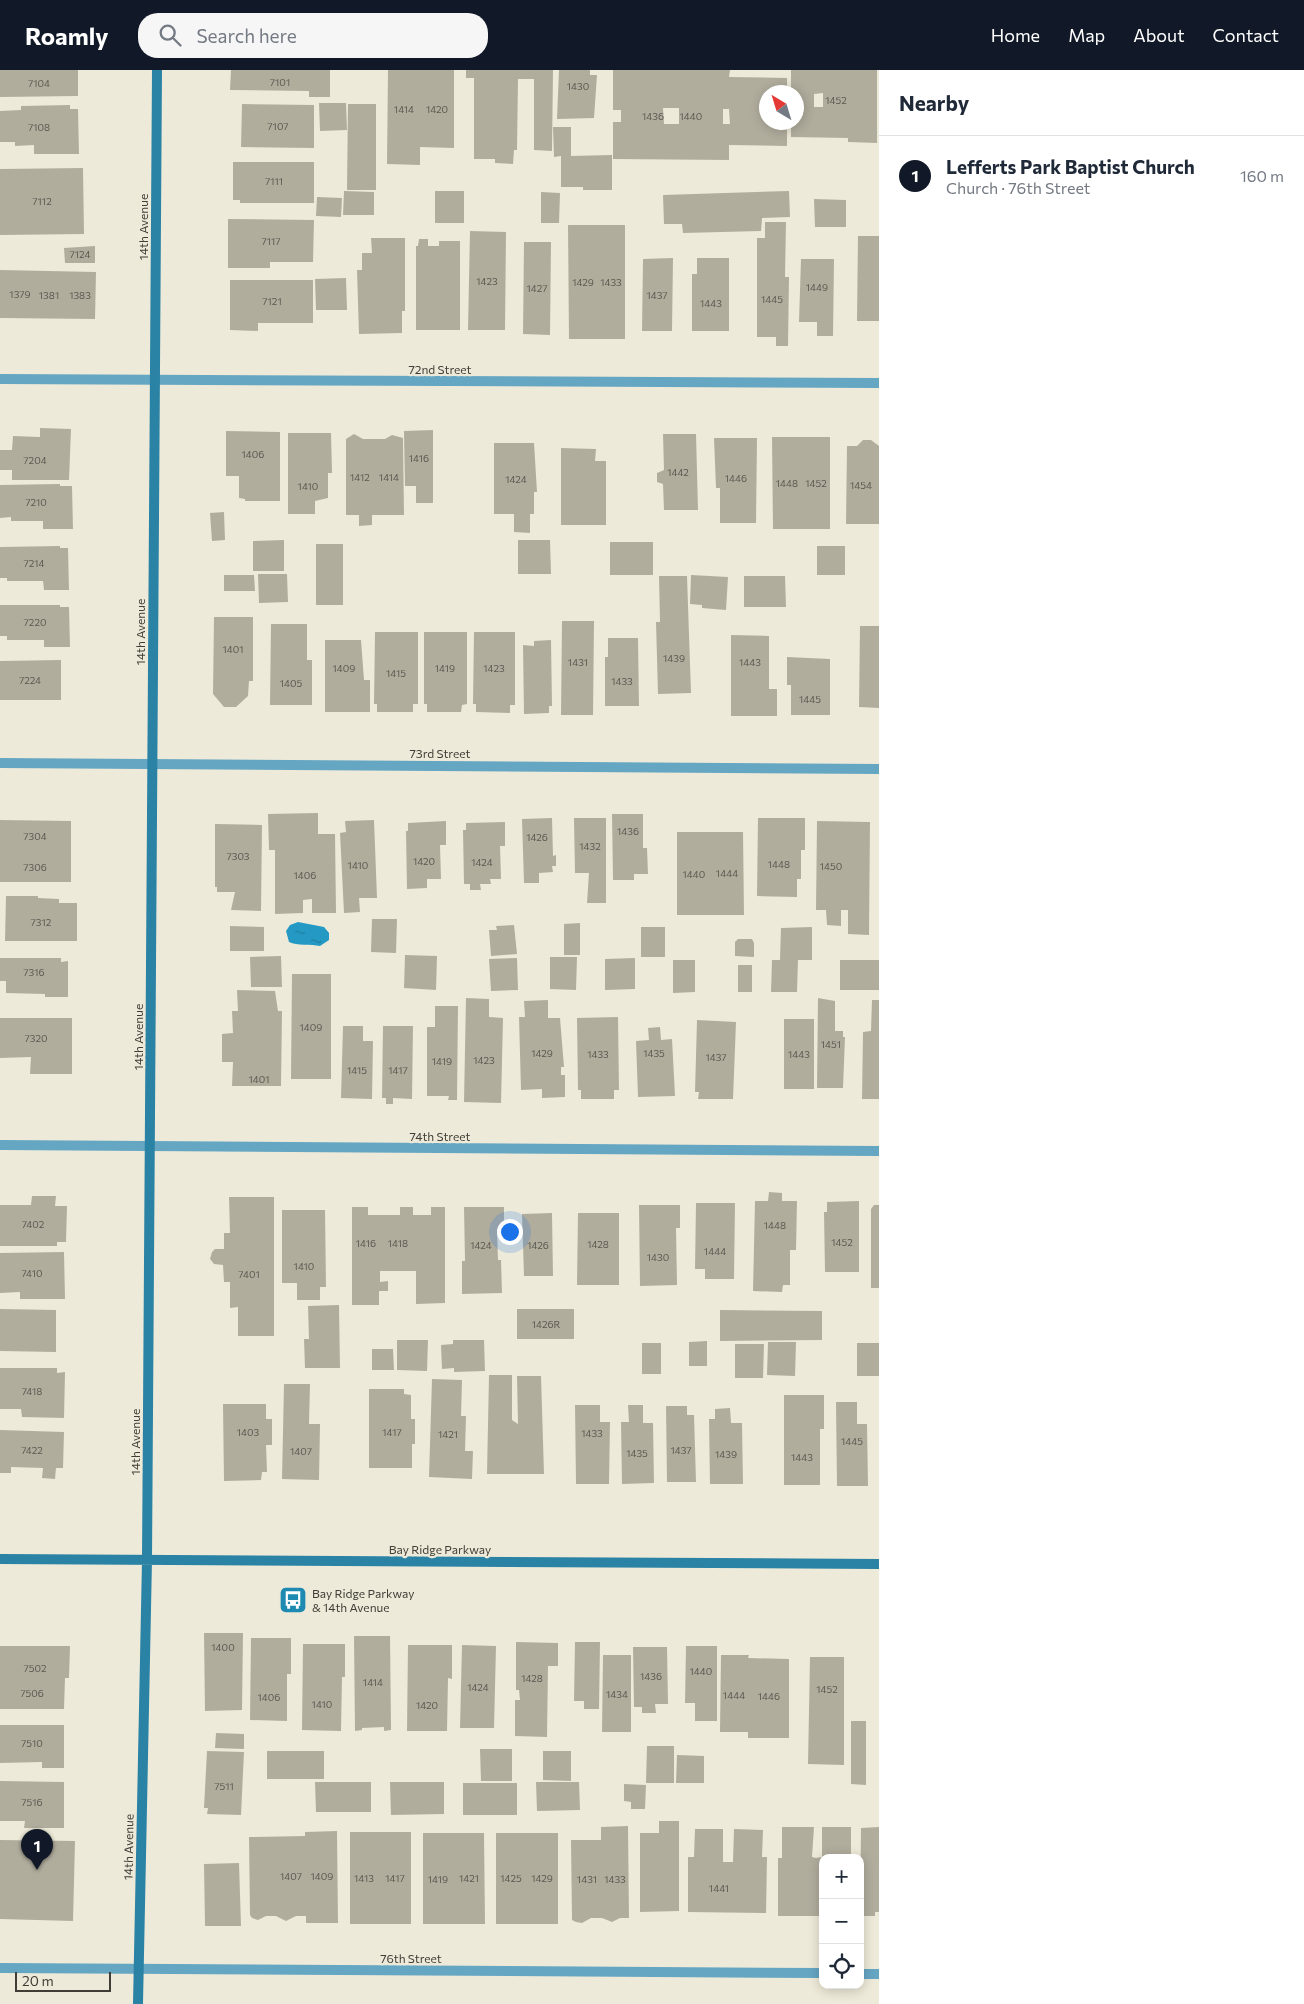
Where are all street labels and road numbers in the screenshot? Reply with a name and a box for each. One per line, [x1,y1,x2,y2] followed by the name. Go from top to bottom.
[136,194,150,260] street label: 14th Avenue
[408,362,472,376] street label: 72nd Street
[133,599,147,665] street label: 14th Avenue
[410,746,471,760] street label: 73rd Street
[131,1004,145,1070] street label: 14th Avenue
[410,1129,470,1143] street label: 74th Street
[128,1409,142,1475] street label: 14th Avenue
[389,1542,491,1556] street label: Bay Ridge Parkway
[120,1814,136,1880] street label: 14th Avenue
[380,1951,442,1965] street label: 76th Street

